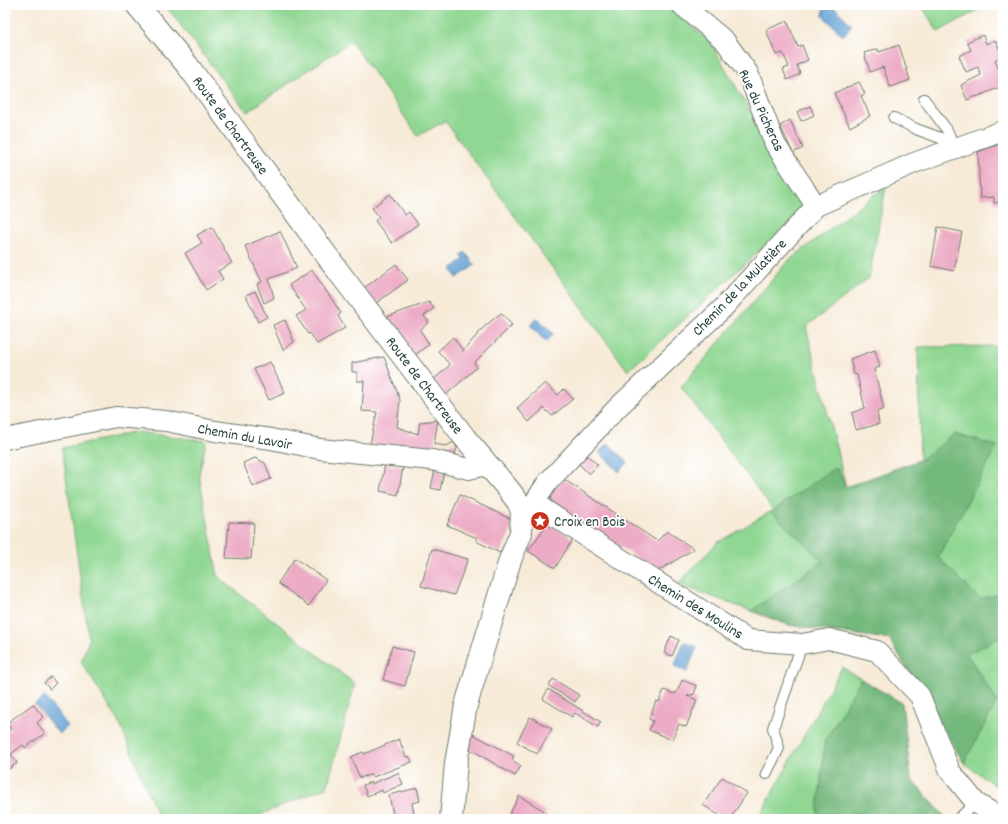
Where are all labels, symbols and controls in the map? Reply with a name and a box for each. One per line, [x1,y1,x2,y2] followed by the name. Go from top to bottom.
[731,66,789,156] street label: Rue du Picheras
[186,72,273,180] street label: Route de Chartreuse
[688,234,793,342] street label: Chemin de la Mulatière
[379,333,468,440] street label: Route de Chartreuse
[196,419,294,457] street label: Chemin du Lavoir
[529,510,551,532] place icon: Croix en Bois
[554,512,625,534] place label: Croix en Bois
[643,569,747,646] street label: Chemin des Moulins

